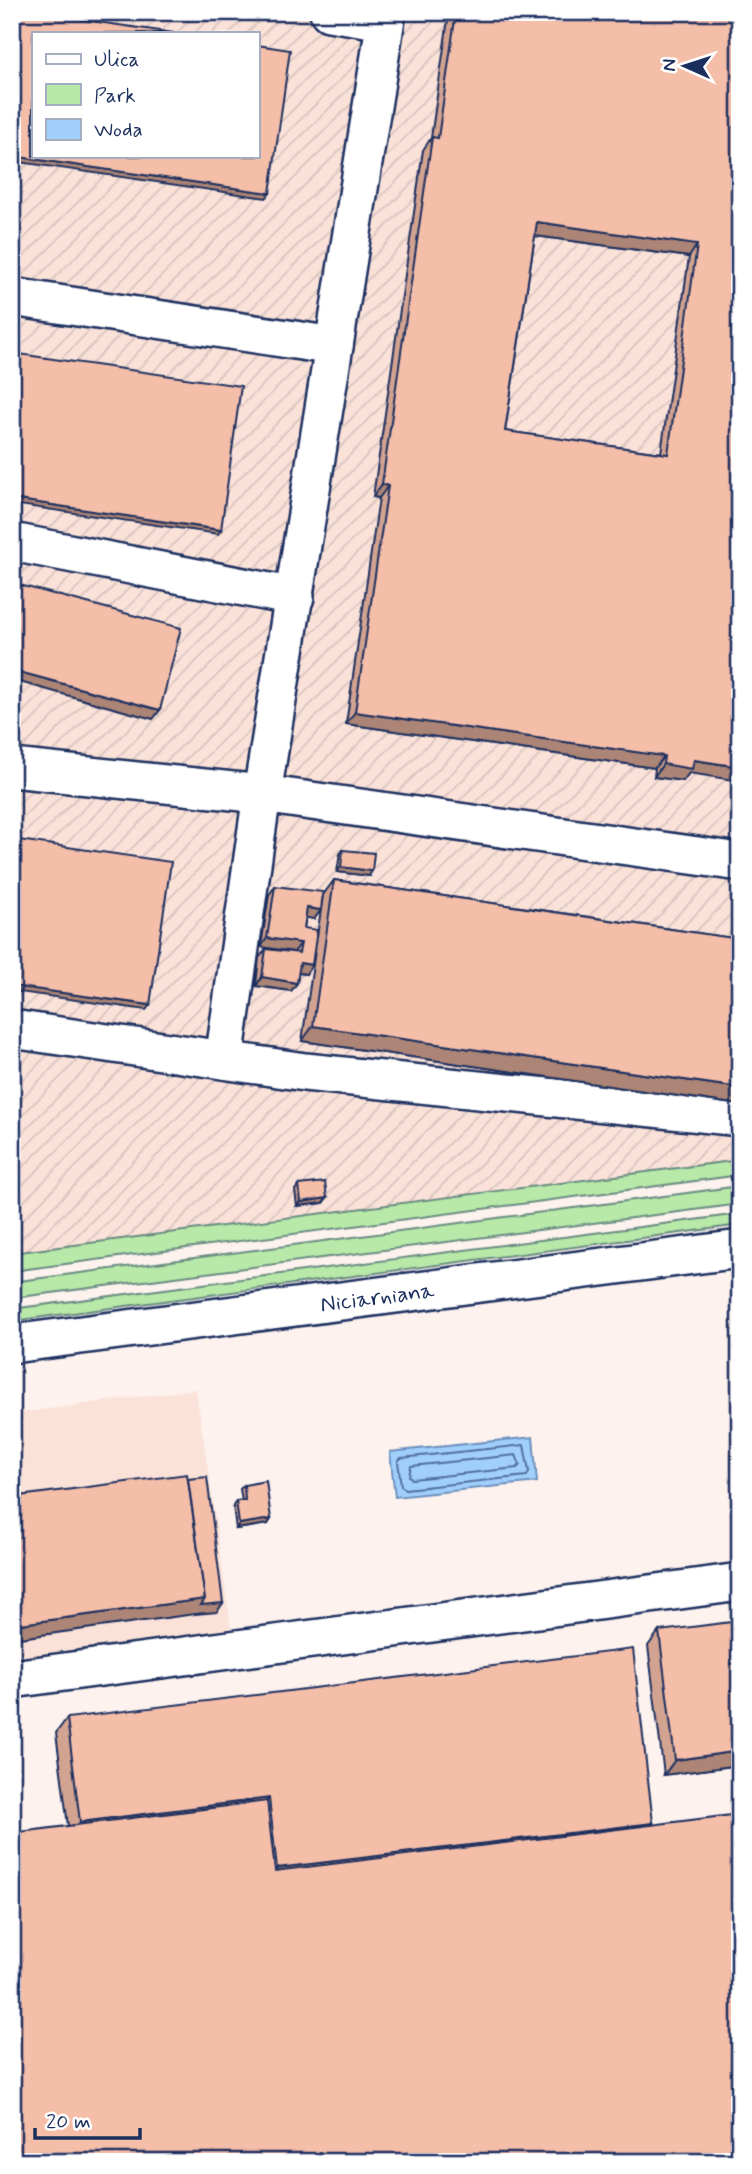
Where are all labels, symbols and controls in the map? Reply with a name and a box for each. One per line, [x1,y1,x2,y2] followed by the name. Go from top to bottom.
[32,32,259,158] legend
[650,32,720,102] north arrow
[94,46,139,74] text: Ulica
[657,58,682,72] text: N
[94,82,136,110] text: Park
[94,116,143,144] text: Woda
[318,1276,436,1321] street label: Niciarniana
[35,2097,140,2141] scale bar
[46,2108,91,2136] text: 20 m

